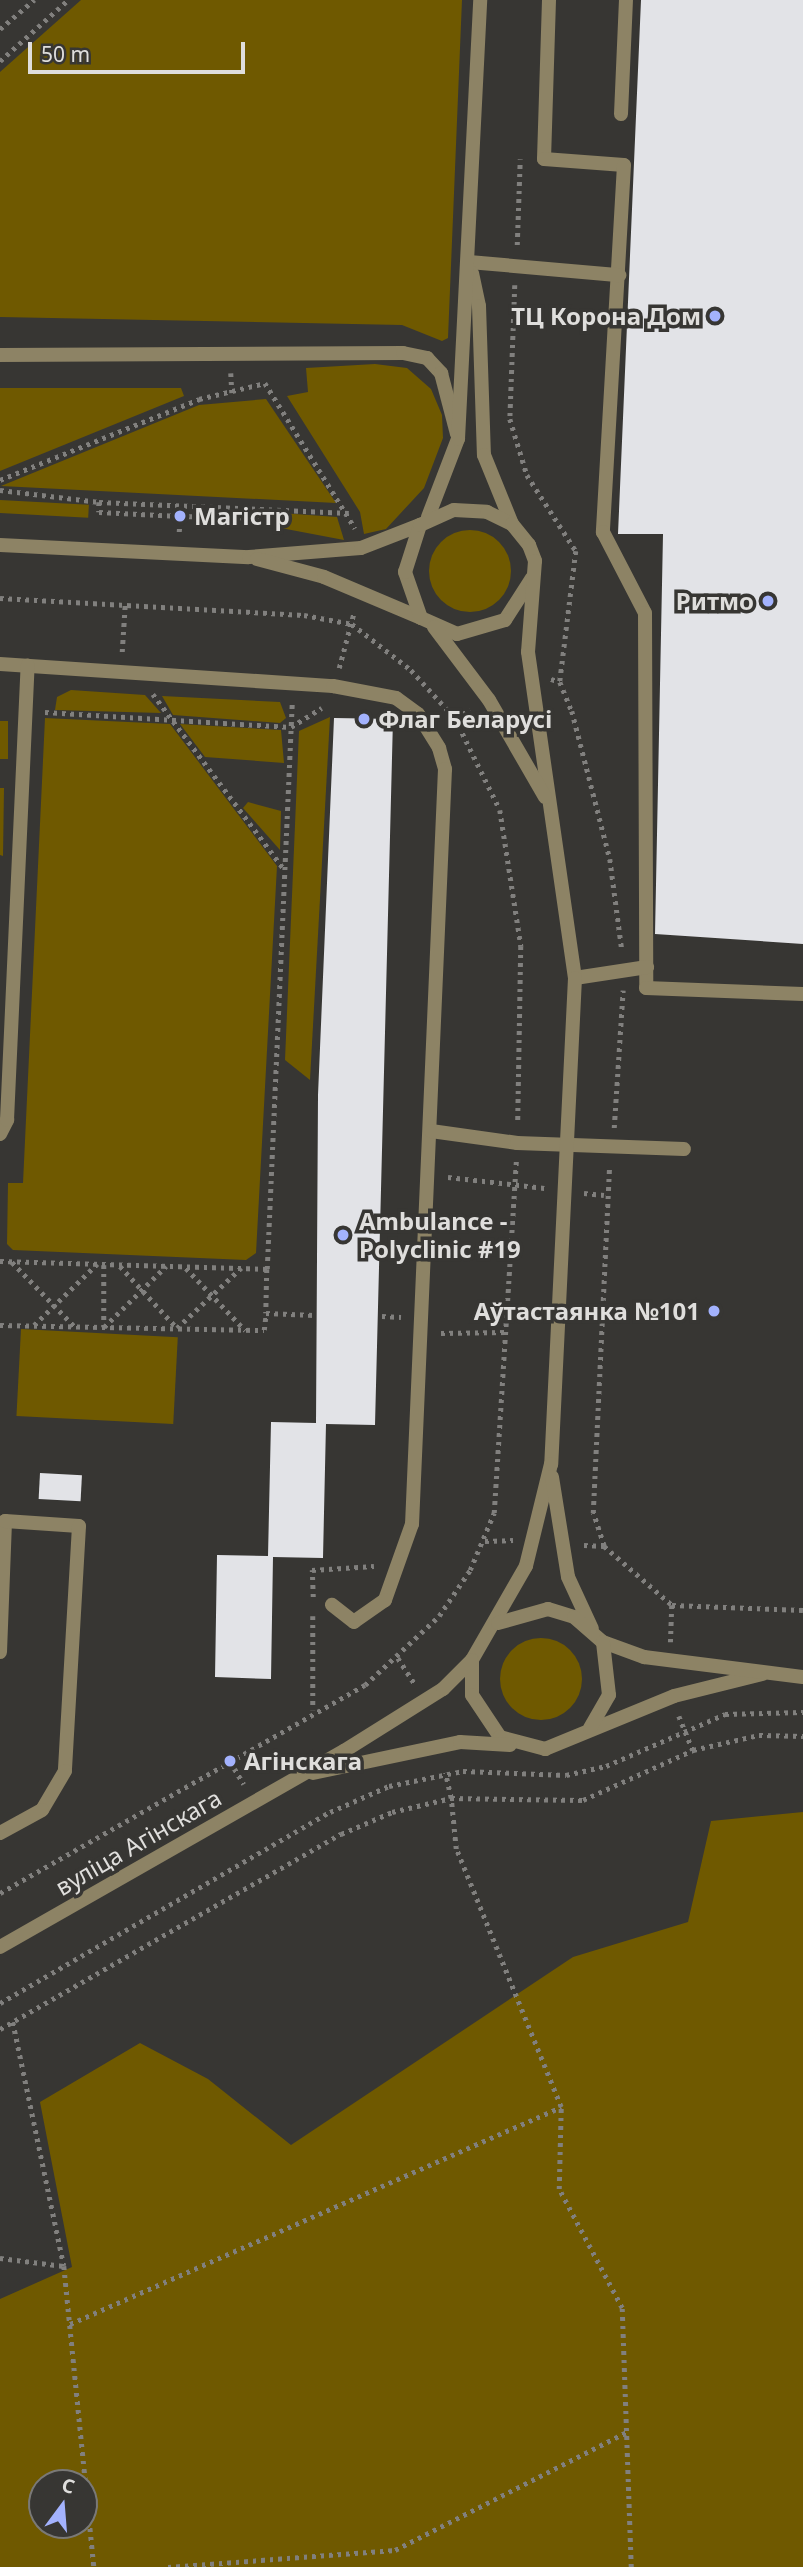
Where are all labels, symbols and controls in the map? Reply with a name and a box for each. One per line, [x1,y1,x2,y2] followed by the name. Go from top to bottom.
[32,28,248,72] scale bar
[41,40,90,68] text: 50 m
[511,302,701,330] place label: ТЦ Корона Дом
[707,308,723,324] marker: ТЦ Корона Дом
[194,502,290,530] place label: Магістр
[172,508,188,524] marker: Магістр
[676,587,754,615] place label: Ритмо
[760,593,776,609] marker: Ритмо
[378,705,553,733] place label: Флаг Беларусі
[356,711,372,727] marker: Флаг Беларусі
[359,1207,521,1263] place label: Ambulance - Polyclinic #19
[333,1225,353,1245] marker: Ambulance - Polyclinic #19
[474,1297,700,1325] place label: Аўтастаянка №101
[706,1303,722,1319] marker: Аўтастаянка №101
[244,1747,362,1775] place label: Агінскага
[222,1753,238,1769] marker: Агінскага
[50,1783,226,1901] street label: вуліца Агінскага
[28,2469,98,2539] north arrow
[59,2472,78,2500] text: С

